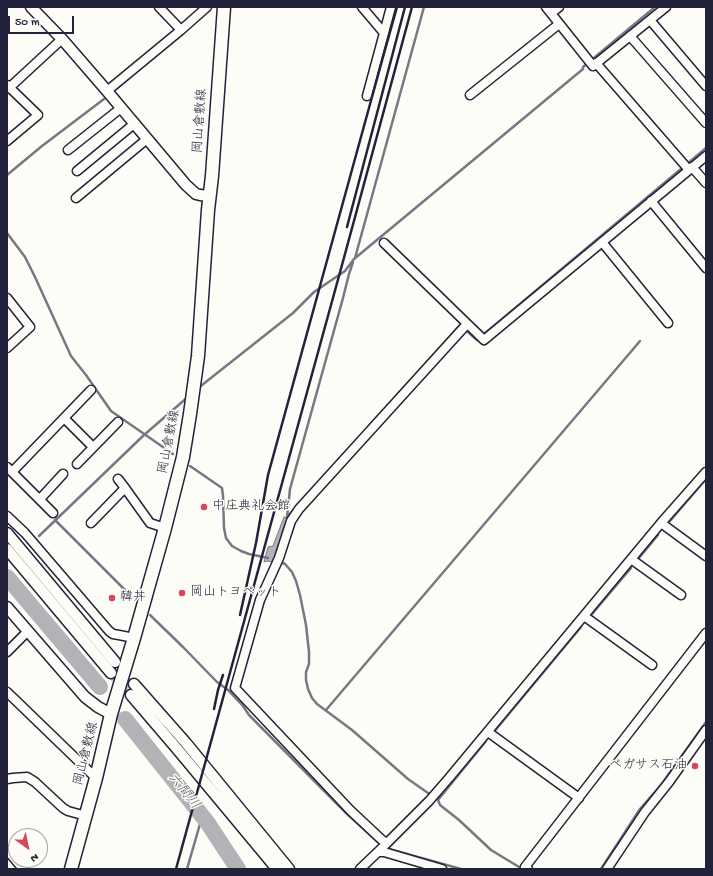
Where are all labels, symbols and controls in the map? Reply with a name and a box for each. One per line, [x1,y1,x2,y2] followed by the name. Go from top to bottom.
[10,8,76,34] scale bar
[15,16,40,30] text: 50 m
[191,88,211,154] street label: 岡山倉敷線
[156,409,184,475] street label: 岡山倉敷線
[212,499,290,515] place label: 中庄典礼会館
[199,502,209,512] marker: 中庄典礼会館
[190,585,281,601] place label: 岡山トヨペット
[177,588,187,598] marker: 岡山トヨペット
[120,590,146,606] place label: 韓丼
[107,593,117,603] marker: 韓丼
[72,721,102,787] street label: 岡山倉敷線
[609,758,687,774] place label: ペガサス石油
[690,761,700,771] marker: ペガサス石油
[163,770,203,814] water label: 六間川
[8,828,48,868] north arrow
[28,850,40,864] text: N

